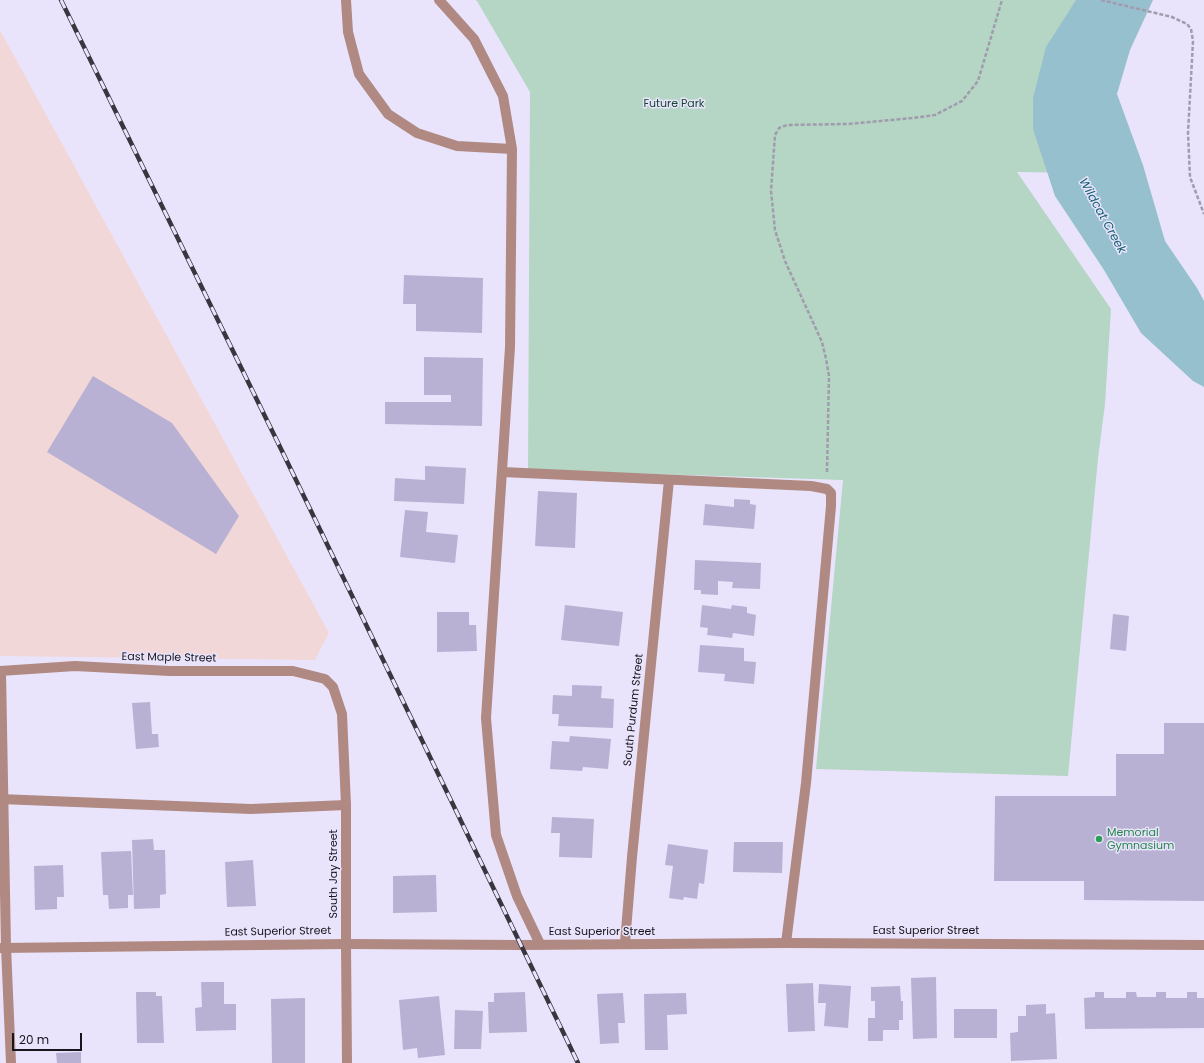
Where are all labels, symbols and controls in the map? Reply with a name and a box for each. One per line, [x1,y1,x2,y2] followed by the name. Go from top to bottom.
[643,97,705,111] park label: Future Park
[1075,176,1129,256] water label: Wildcat Creek
[122,651,216,665] street label: East Maple Street
[622,653,646,767] street label: South Purdum Street
[1107,826,1174,852] place label: Memorial Gymnasium
[327,829,341,919] street label: South Jay Street
[1094,834,1104,844] marker: Memorial Gymnasium
[225,924,331,940] street label: East Superior Street
[873,924,979,938] street label: East Superior Street
[549,925,655,939] street label: East Superior Street
[14,1025,84,1051] scale bar
[19,1031,49,1048] text: 20 m

